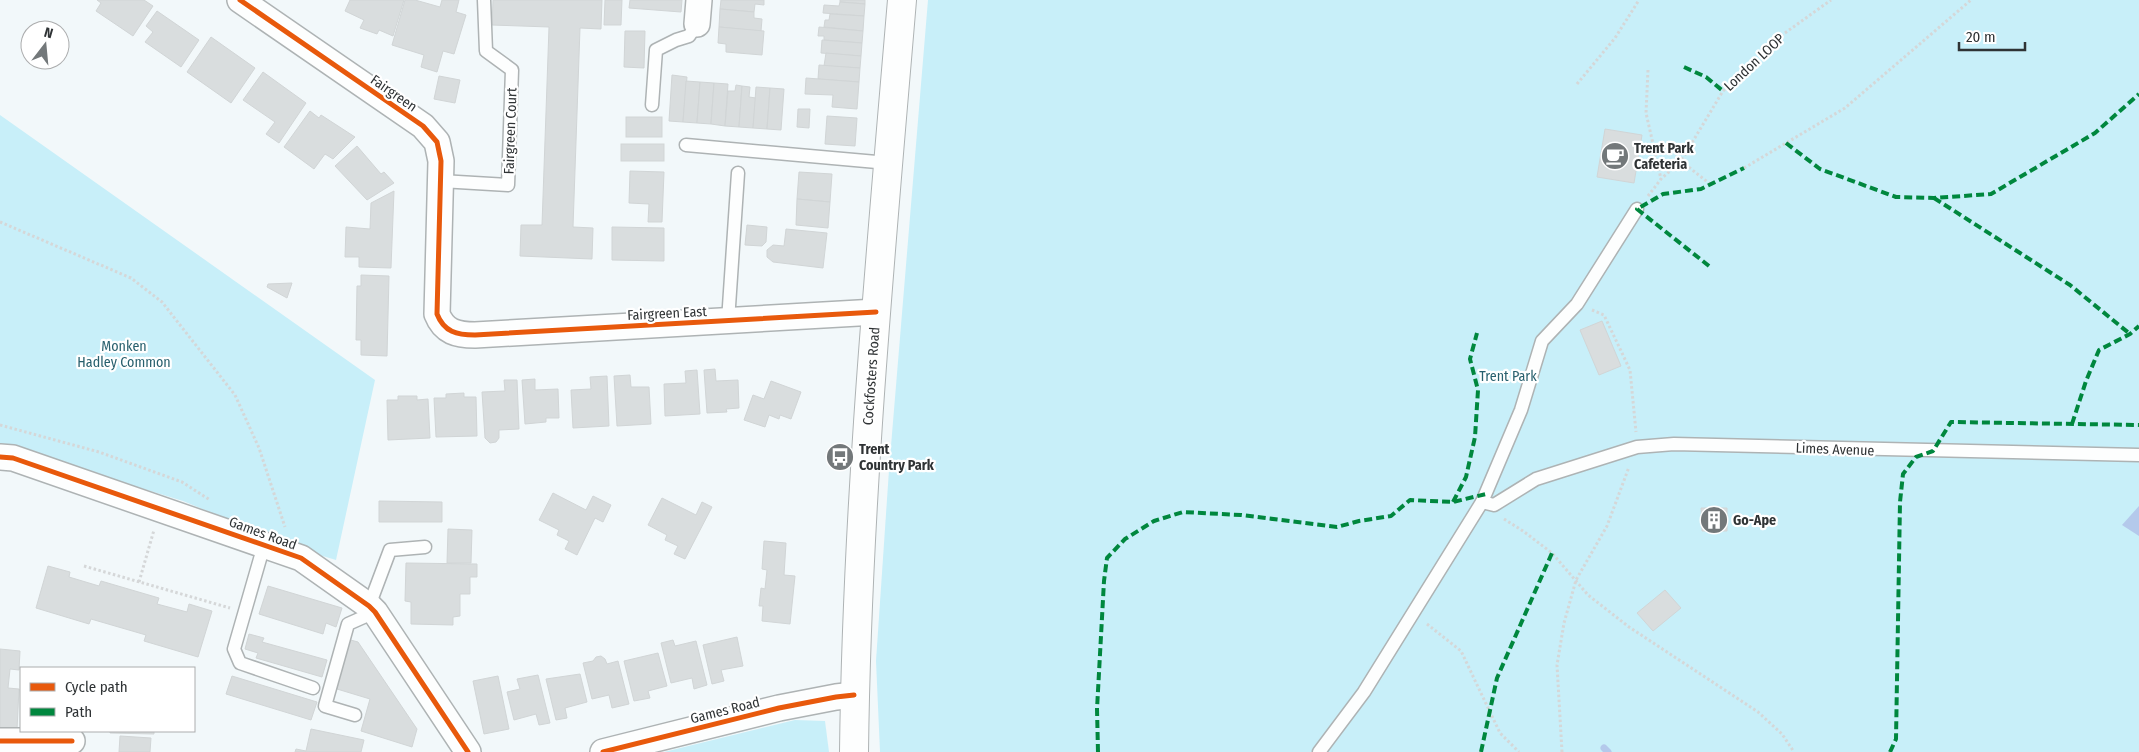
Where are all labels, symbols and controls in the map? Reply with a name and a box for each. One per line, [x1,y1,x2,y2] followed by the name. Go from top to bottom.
[20,20,70,70] north arrow
[1959,20,2025,52] scale bar
[42,24,55,42] text: N
[1966,28,1996,46] text: 20 m
[1721,30,1788,95] street label: London LOOP
[367,71,420,115] street label: Fairgreen
[500,87,521,175] street label: Fairgreen Court
[1634,140,1694,173] place label: Trent Park Cafeteria
[1600,141,1630,171] cafe icon: Trent Park Cafeteria
[627,303,708,324] street label: Fairgreen East
[860,326,883,426] street label: Cockfosters Road
[77,338,171,371] park label: Monken Hadley Common
[1479,368,1537,385] park label: Trent Park
[1795,440,1875,459] street label: Limes Avenue
[859,441,935,474] place label: Trent Country Park
[825,442,855,472] bus stop icon: Trent Country Park
[1699,505,1729,535] building icon: Go-Ape
[1733,512,1776,529] place label: Go-Ape
[227,513,299,554] street label: Games Road
[20,667,195,732] legend
[65,678,128,696] text: Cycle path
[689,694,762,727] street label: Games Road
[65,703,92,721] text: Path

